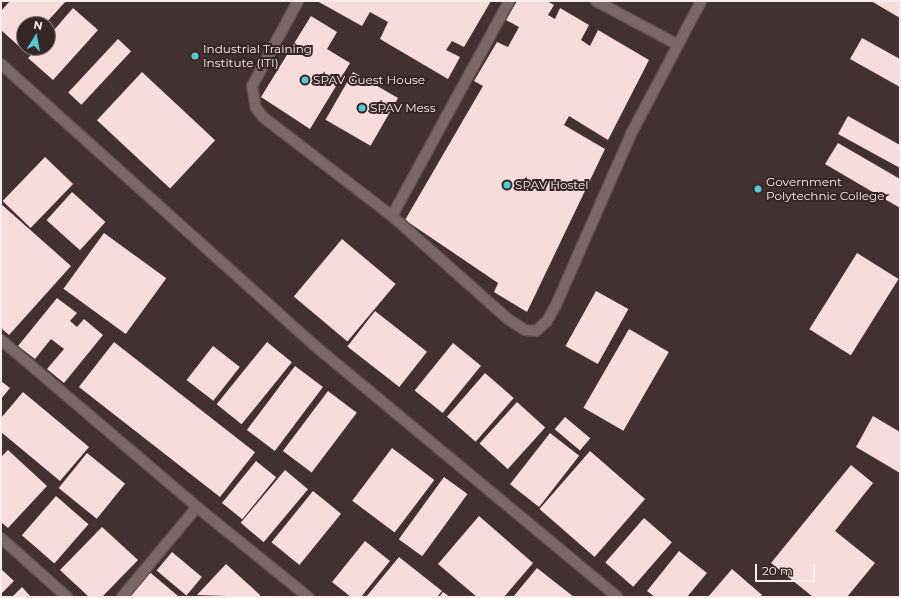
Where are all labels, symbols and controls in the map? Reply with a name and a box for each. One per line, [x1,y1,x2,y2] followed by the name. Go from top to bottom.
[16,16,56,56] north arrow
[32,17,44,33] text: N
[203,42,312,70] place label: Industrial Training Institute (ITI)
[190,51,200,61] marker: Industrial Training Institute (ITI)
[313,73,425,87] place label: SPAV Guest House
[300,75,310,85] marker: SPAV Guest House
[370,101,436,115] place label: SPAV Mess
[357,103,367,113] marker: SPAV Mess
[766,175,885,203] place label: Government Polytechnic College
[515,178,588,192] place label: SPAV Hostel
[502,180,512,190] marker: SPAV Hostel
[753,184,763,194] marker: Government Polytechnic College
[757,556,817,582] scale bar
[762,563,793,578] text: 20 m

